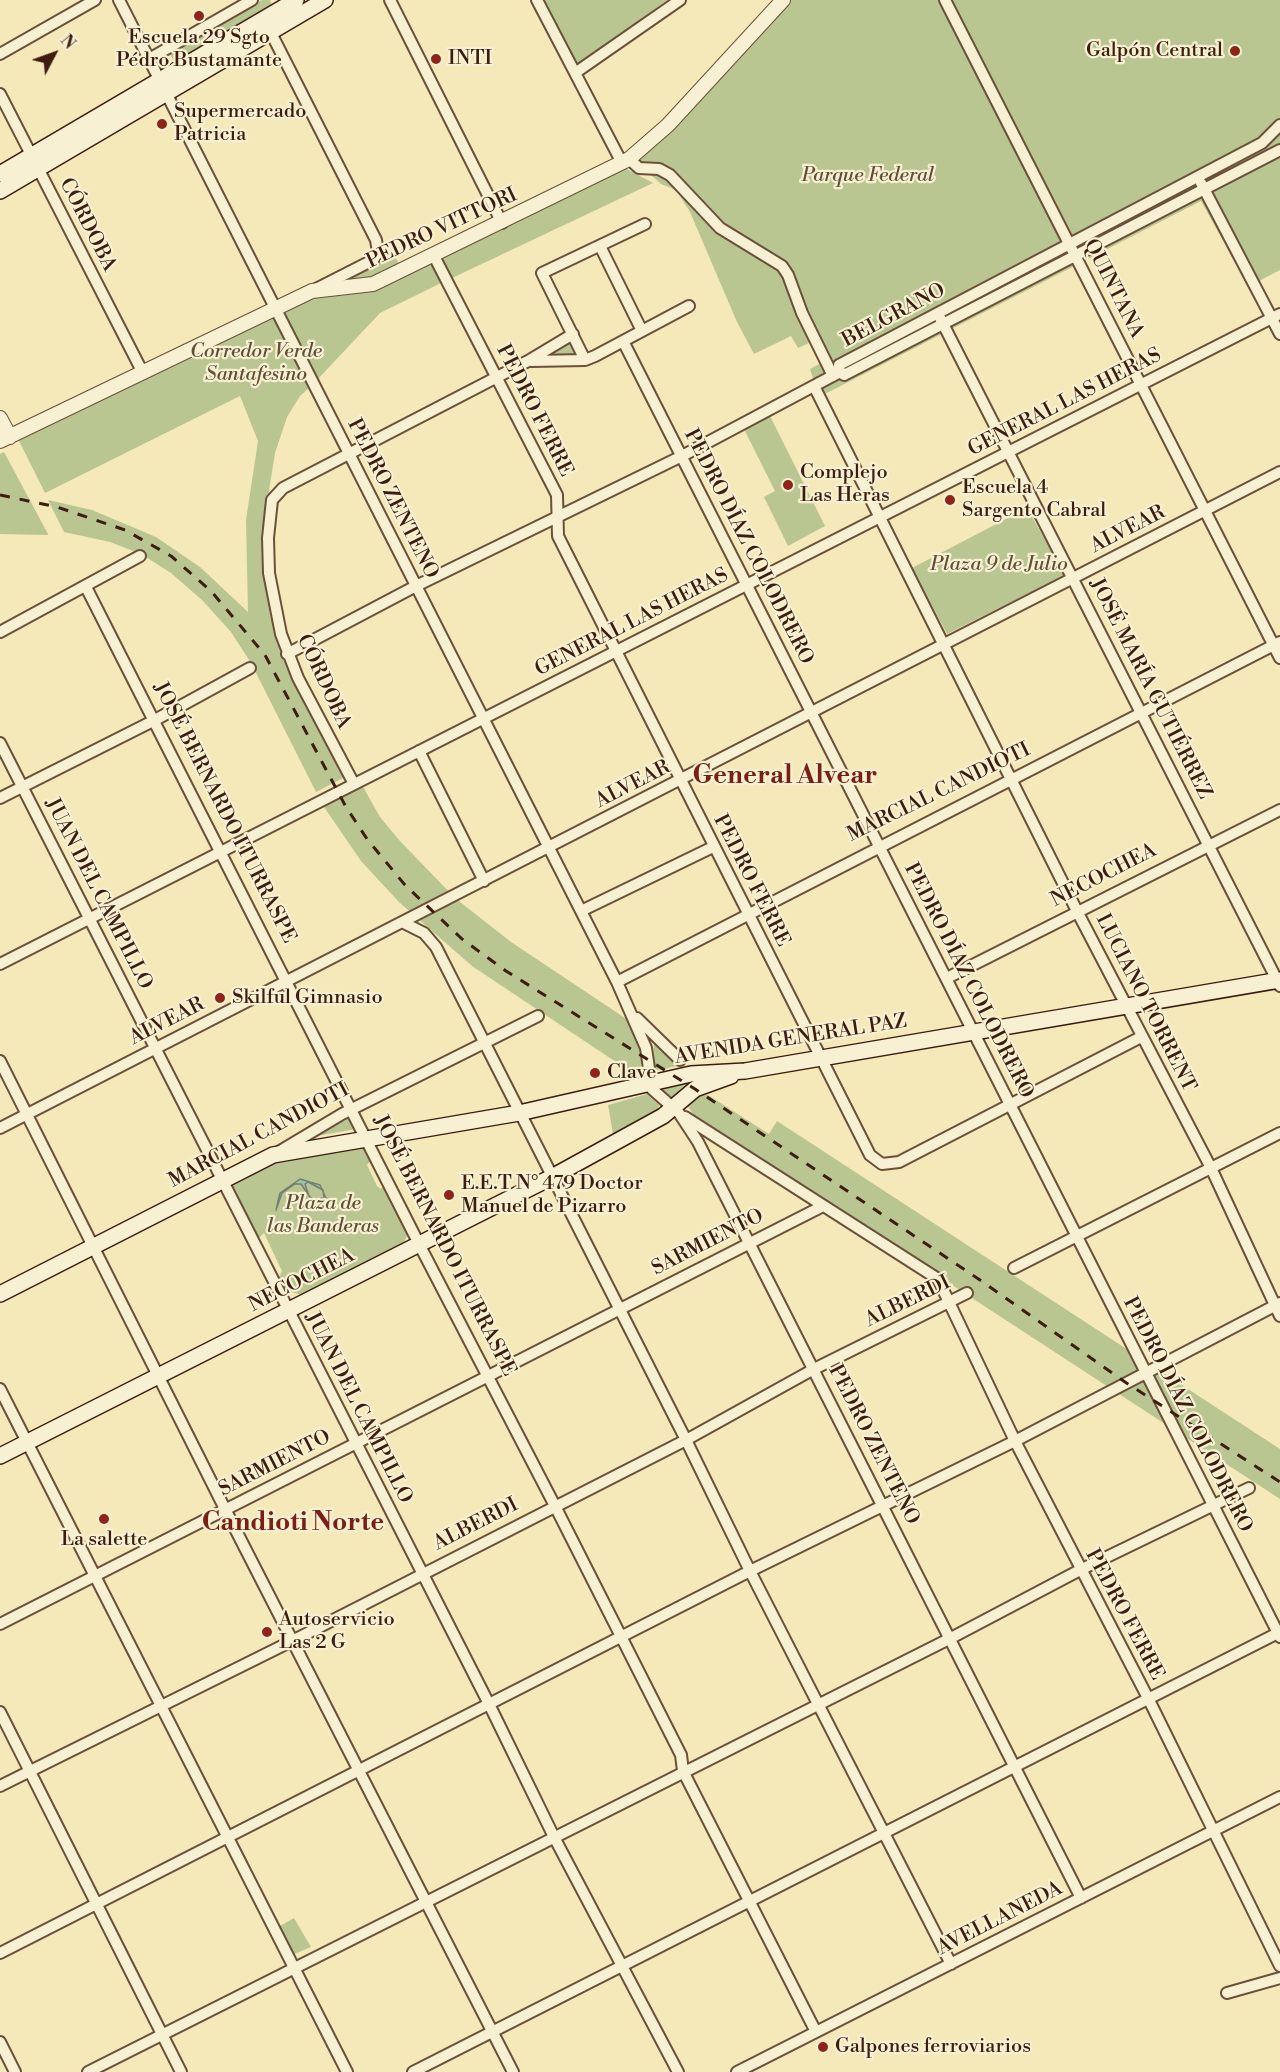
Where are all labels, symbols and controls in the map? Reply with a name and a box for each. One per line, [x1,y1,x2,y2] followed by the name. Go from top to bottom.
[192,9,206,23] marker: Escuela 29 Sgto Pédro Bustamante
[24,24,84,84] north arrow
[116,26,282,73] place label: Escuela 29 Sgto Pédro Bustamante
[56,31,79,54] text: N
[1086,39,1223,63] place label: Galpón Central
[1228,44,1242,58] marker: Galpón Central
[448,47,492,71] place label: INTI
[429,52,443,66] marker: INTI
[174,100,306,147] place label: Supermercado Patricia
[155,117,169,131] marker: Supermercado Patricia
[802,164,934,188] park label: Parque Federal
[53,174,121,276] street label: CÓRDOBA
[363,184,521,274] street label: PEDRO VITTORI
[1078,235,1148,343] street label: QUINTANA
[838,279,950,353] street label: BELGRANO
[190,340,322,387] park label: Corredor Verde Santafesino
[490,341,578,481] street label: PEDRO FERRE
[964,344,1166,462] street label: GENERAL LAS HERAS
[341,415,443,583] street label: PEDRO ZENTENO
[678,425,818,669] street label: PEDRO DÍAZ COLODRERO
[800,461,890,508] place label: Complejo Las Heras
[962,476,1106,523] place label: Escuela 4 Sargento Cabral
[781,478,795,492] marker: Complejo Las Heras
[943,493,957,507] marker: Escuela 4 Sargento Cabral
[1087,501,1169,559] street label: ALVEAR
[930,553,1068,577] park label: Plaza 9 de Julio
[531,564,733,682] street label: GENERAL LAS HERAS
[1084,575,1216,803] street label: JOSÉ MARÍA GUTIÉRREZ
[291,631,355,733] street label: CÓRDOBA
[147,678,301,948] street label: JOSÉ BERNARDO ITURRASPE
[844,738,1034,848] street label: MARCIAL CANDIOTI
[592,756,674,814] street label: ALVEAR
[693,761,877,793] district label: General Alvear
[39,794,157,994] street label: JUAN DEL CAMPILLO
[707,811,795,951] street label: PEDRO FERRE
[1047,839,1161,913] street label: NECOCHEA
[898,859,1038,1103] street label: PEDRO DÍAZ COLODRERO
[1090,910,1200,1096] street label: LUCIANO TORRENT
[232,986,383,1010] place label: Skilful Gimnasio
[213,991,227,1005] marker: Skilful Gimnasio
[126,993,208,1051] street label: ALVEAR
[673,1010,909,1070] street label: AVENIDA GENERAL PAZ
[607,1061,656,1085] place label: Clave
[588,1066,602,1080] marker: Clave
[165,1078,353,1194] street label: MARCIAL CANDIOTI
[367,1111,521,1381] street label: JOSÉ BERNARDO ITURRASPE
[461,1172,643,1219] place label: E.E.T N° 479 Doctor Manuel de Pizarro
[442,1188,456,1202] marker: E.E.T N° 479 Doctor Manuel de Pizarro
[267,1192,379,1239] park label: Plaza de las Banderas
[648,1205,768,1281] street label: SARMIENTO
[245,1244,359,1318] street label: NECOCHEA
[861,1271,955,1333] street label: ALBERDI
[1117,1293,1257,1537] street label: PEDRO DÍAZ COLODRERO
[299,1308,417,1508] street label: JUAN DEL CAMPILLO
[822,1361,924,1529] street label: PEDRO ZENTENO
[215,1426,335,1502] street label: SARMIENTO
[430,1493,522,1557] street label: ALBERDI
[202,1508,384,1540] district label: Candioti Norte
[97,1512,111,1526] marker: La salette
[61,1528,147,1552] place label: La salette
[1079,1545,1169,1685] street label: PEDRO FERRE
[279,1608,395,1655] place label: Autoservicio Las 2 G
[260,1625,274,1639] marker: Autoservicio Las 2 G
[933,1877,1067,1961] street label: AVELLANEDA
[835,2035,1031,2059] place label: Galpones ferroviarios
[816,2040,830,2054] marker: Galpones ferroviarios

